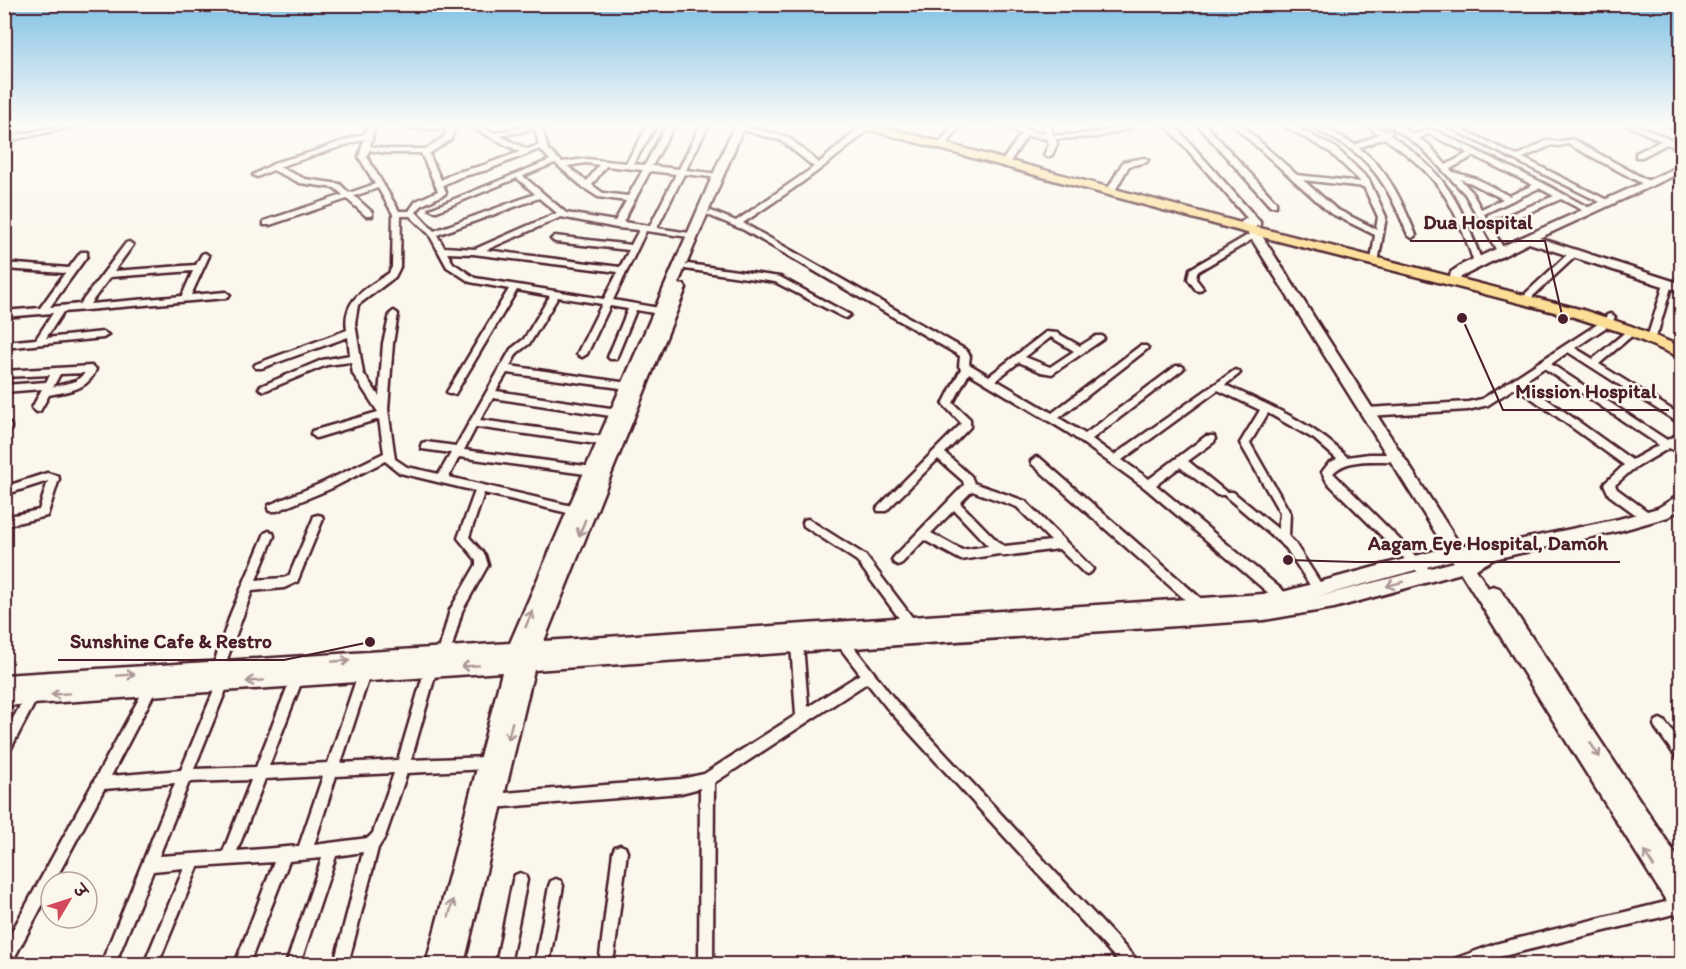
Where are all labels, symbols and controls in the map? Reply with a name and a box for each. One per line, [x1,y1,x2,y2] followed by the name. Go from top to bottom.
[1410,203,1545,241] callout: Dua Hospital
[1423,210,1533,235] text: Dua Hospital
[1503,372,1669,410] callout: Mission Hospital
[1515,379,1657,404] text: Mission Hospital
[576,519,587,537] one-way arrow
[1356,524,1620,562] callout: Aagam Eye Hospital, Damoh
[1367,531,1608,556] text: Aagam Eye Hospital, Damoh
[1386,579,1405,590] one-way arrow
[524,610,535,628] one-way arrow
[58,622,284,660] callout: Sunshine Cafe & Restro
[70,629,272,653] text: Sunshine Cafe & Restro
[331,655,351,666] one-way arrow
[461,661,480,672] one-way arrow
[115,669,135,680] one-way arrow
[245,676,265,687] one-way arrow
[50,689,70,700] one-way arrow
[503,722,515,741] one-way arrow
[1590,741,1602,758] one-way arrow
[1643,851,1655,868] one-way arrow
[39,870,99,930] north arrow
[68,879,92,902] text: उ
[445,898,457,917] one-way arrow

